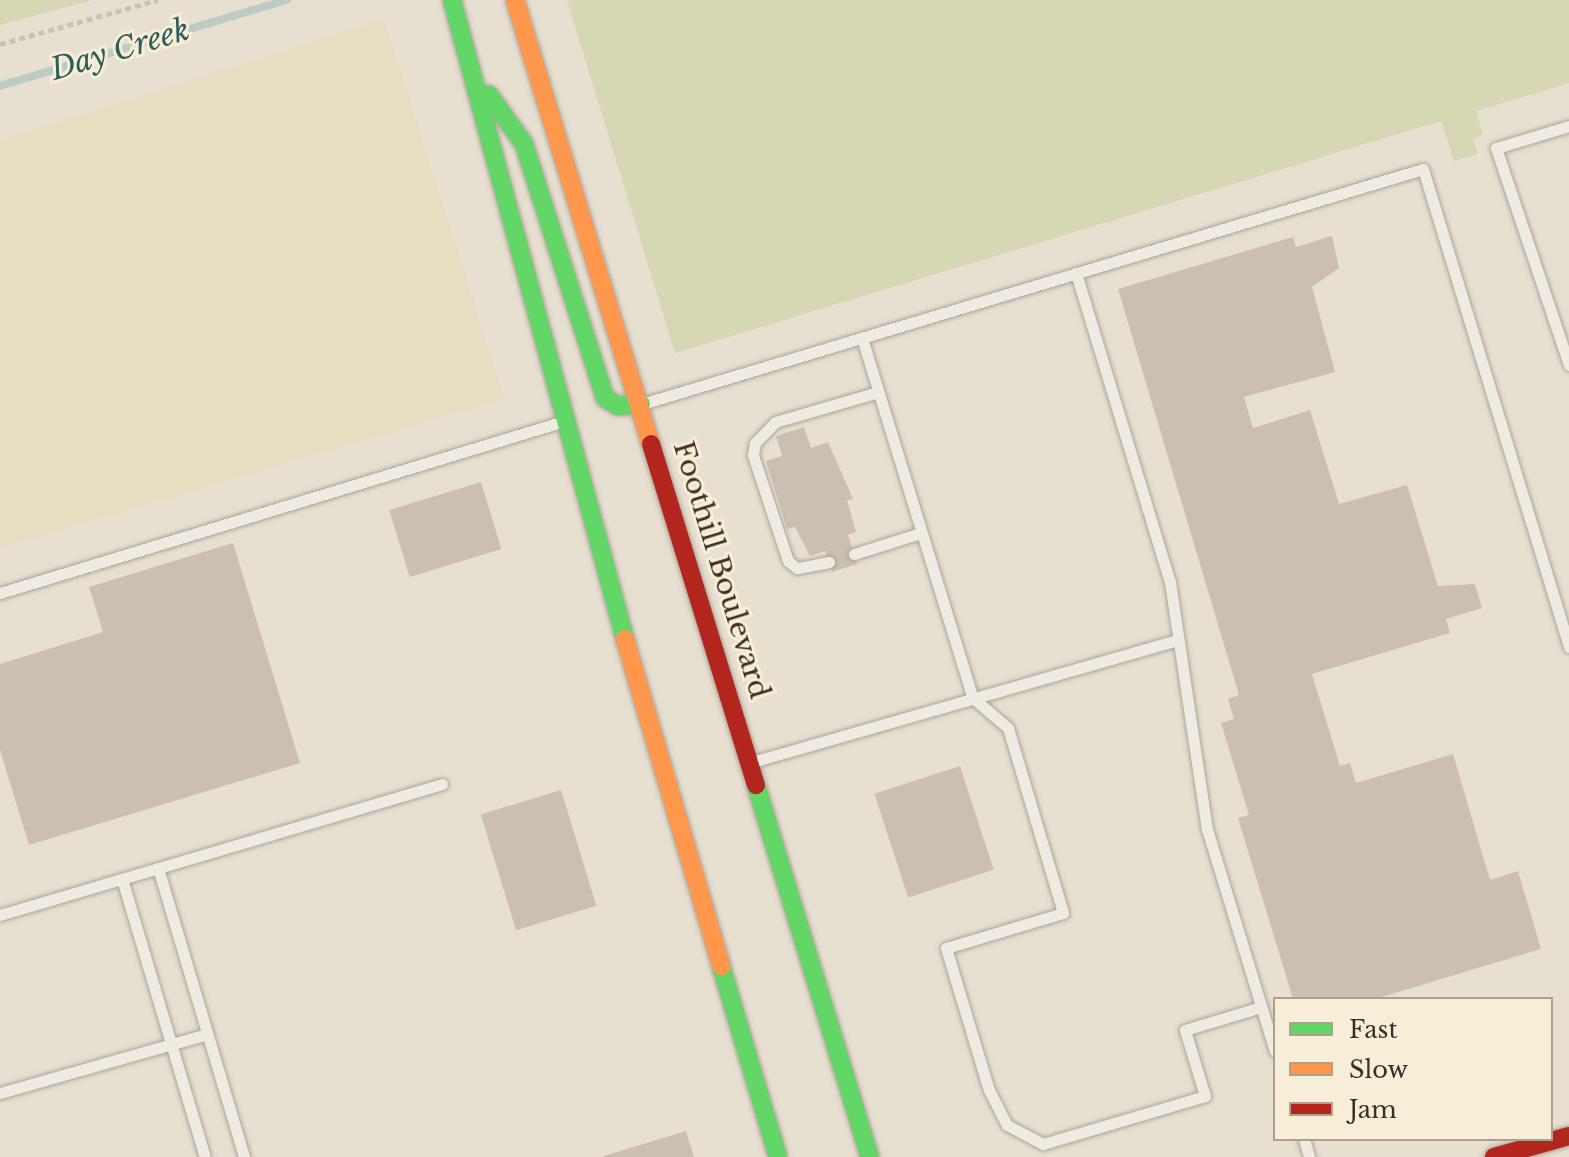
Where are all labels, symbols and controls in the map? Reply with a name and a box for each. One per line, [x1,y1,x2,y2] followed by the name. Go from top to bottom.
[46,12,194,88] water label: Day Creek
[666,437,776,703] street label: Foothill Boulevard
[1273,997,1553,1141] legend
[1349,1015,1397,1044] text: Fast
[1349,1055,1408,1084] text: Slow
[1349,1095,1397,1124] text: Jam

